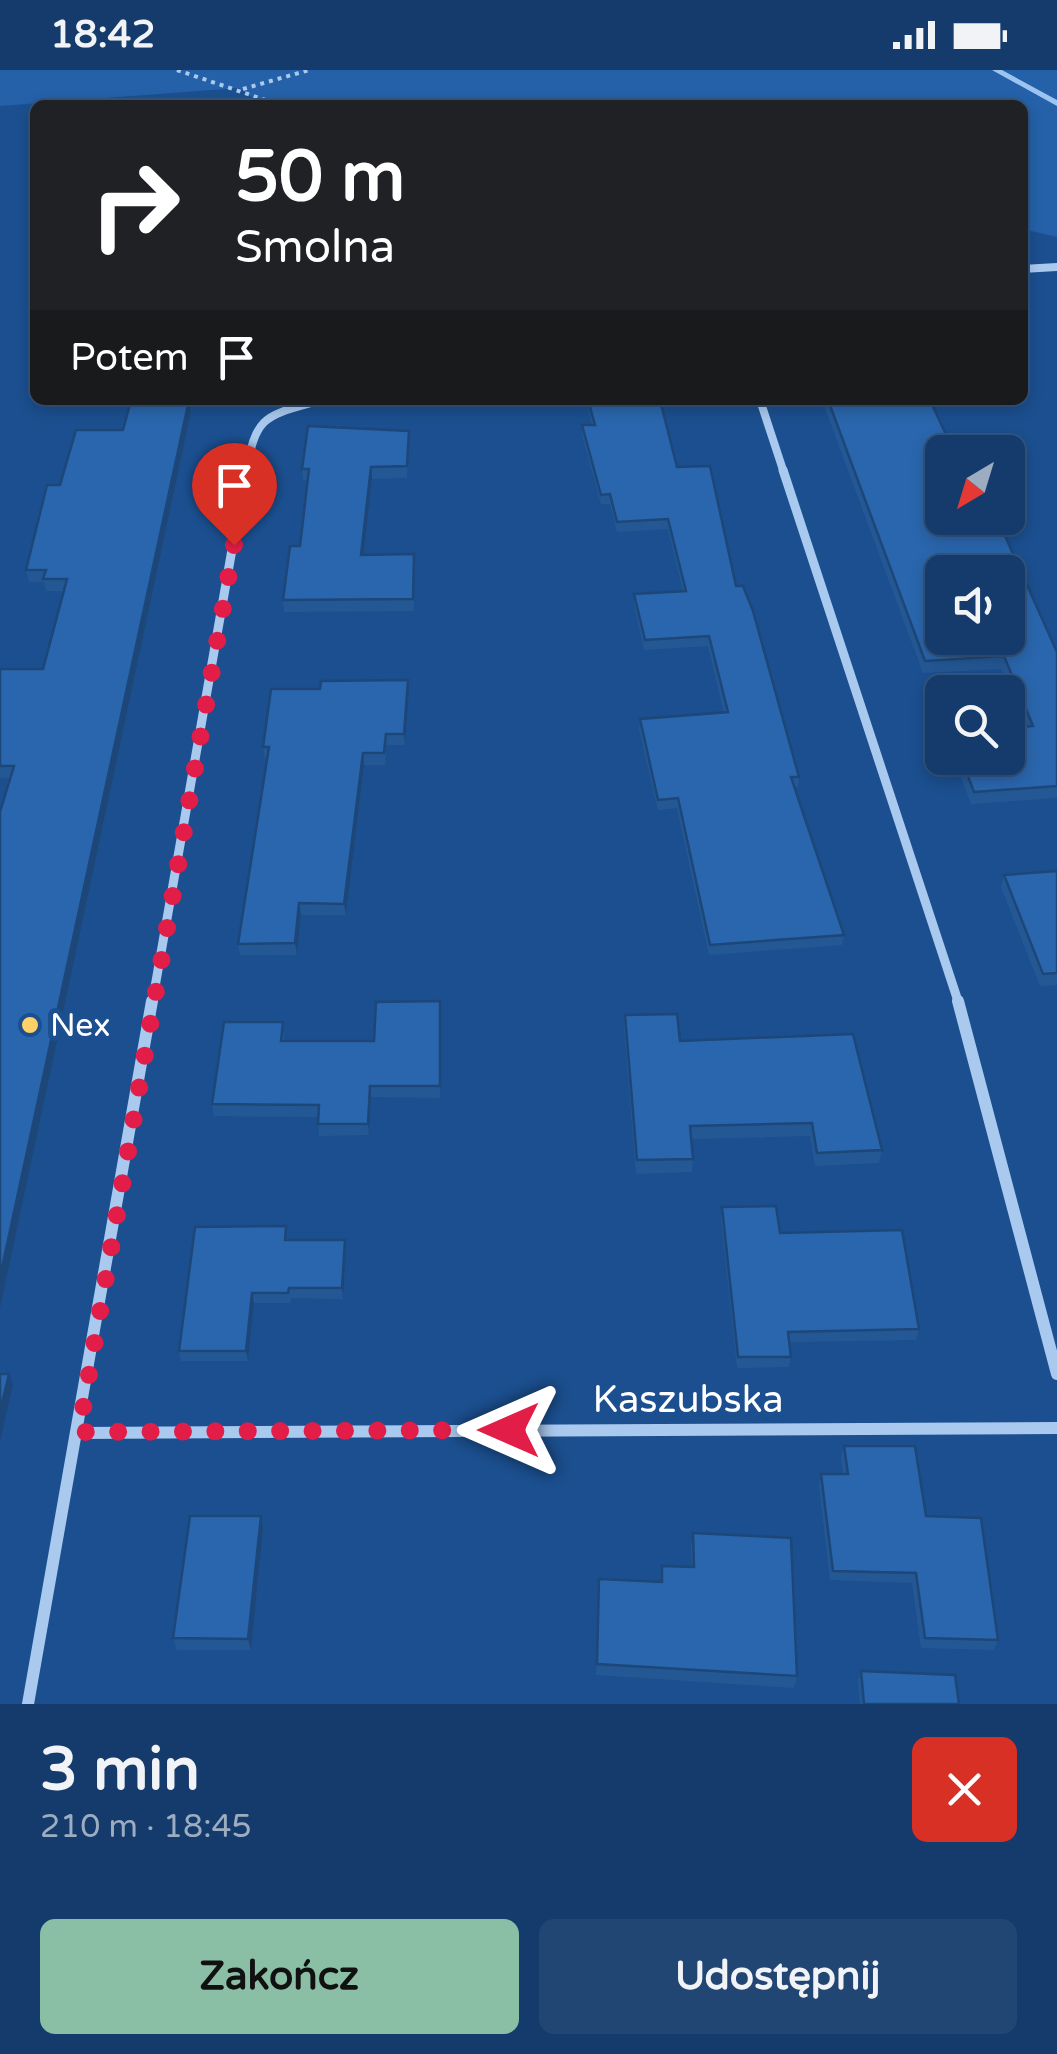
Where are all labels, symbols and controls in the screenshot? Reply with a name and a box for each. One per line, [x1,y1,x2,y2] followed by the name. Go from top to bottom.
[50,12,155,58] text: 18:42
[235,136,405,220] text: 50 m
[70,140,200,270] icon: right
[235,221,395,275] text: Smolna
[209,330,264,385] icon: arrive
[70,335,189,381] text: Potem
[925,435,1025,535] north arrow
[925,435,1025,775] map controls
[192,443,277,546] pin
[207,458,262,513] icon: arrive
[925,555,1025,655] button: sound
[925,675,1025,775] button: search
[50,1007,110,1045] place label: Nex
[19,1014,41,1036] marker: Nex
[592,1377,784,1423] street label: Kaszubska
[457,1378,561,1482] position arrow
[40,1734,200,1806] text: 3 min
[912,1737,1017,1842] button: close
[40,1808,252,1846] text: 210 m · 18:45
[40,1919,519,2034] button: Zakończ
[539,1919,1017,2034] button: Udostępnij

